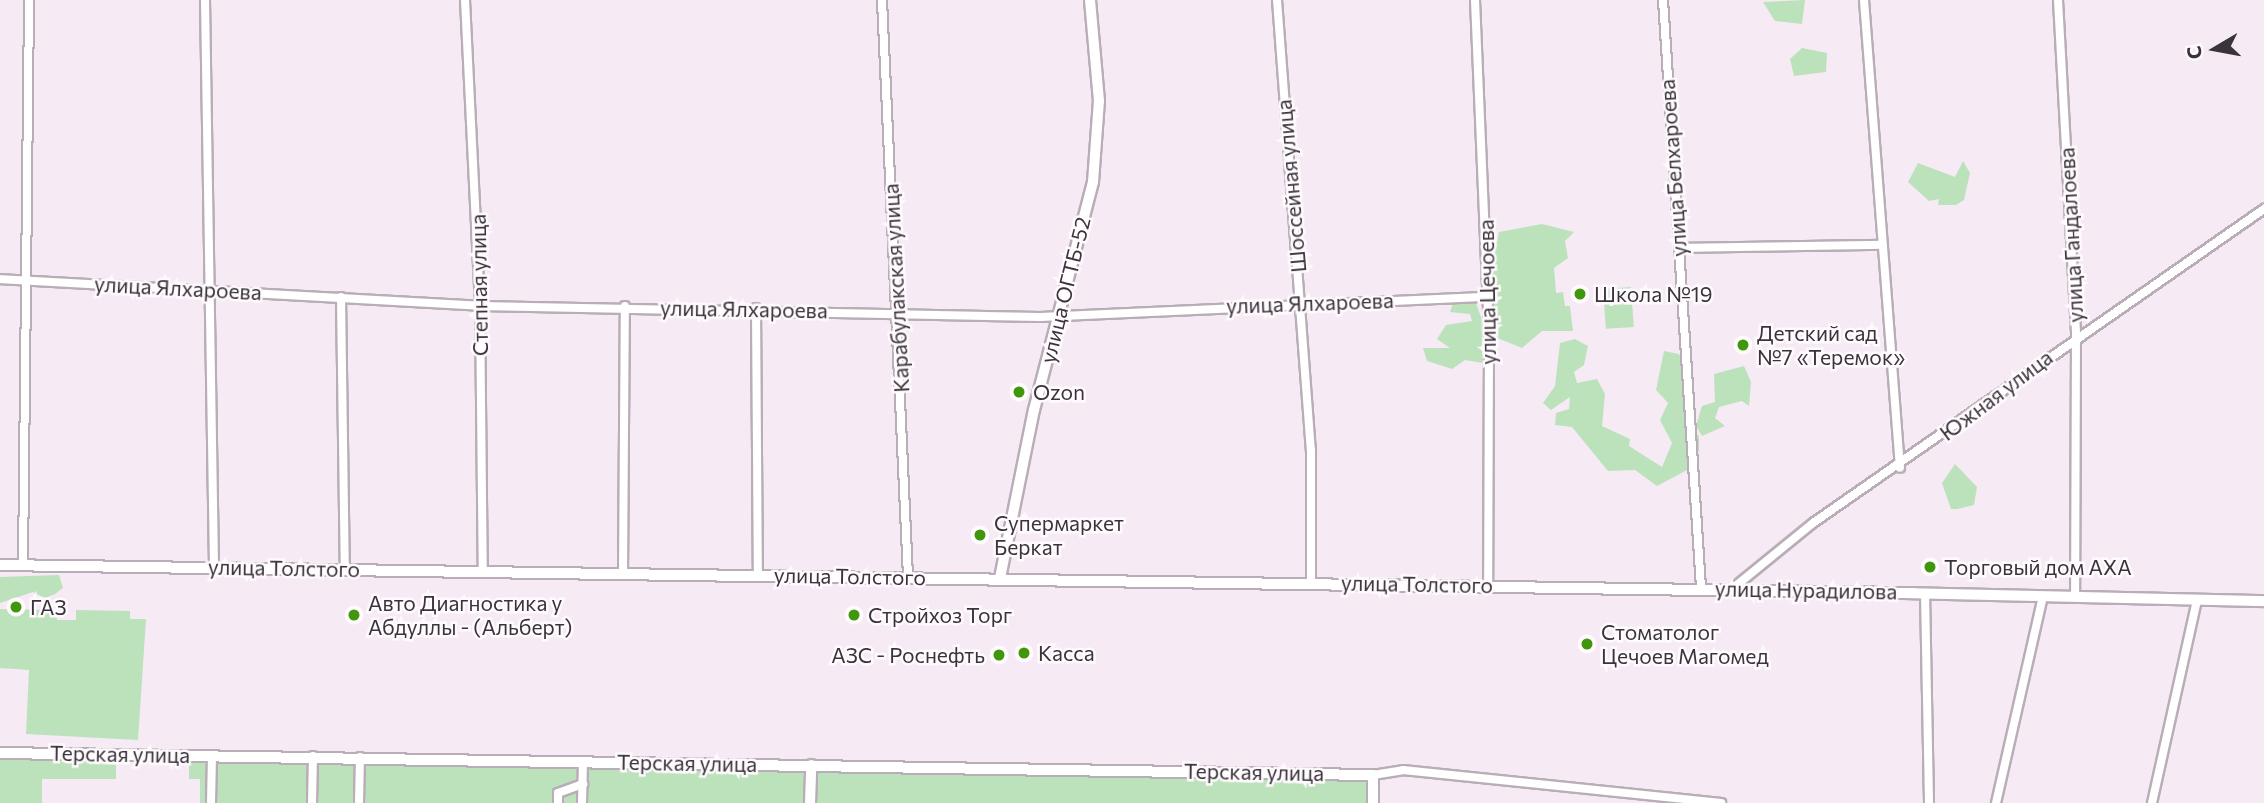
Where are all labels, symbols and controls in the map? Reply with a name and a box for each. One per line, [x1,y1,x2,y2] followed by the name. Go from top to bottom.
[2180,14,2250,84] north arrow
[2181,44,2206,61] text: С
[1654,78,1692,258] street label: улица Белхароева
[1271,98,1311,274] street label: Шоссейная улица
[2054,147,2088,323] street label: улица Гандалоева
[878,183,914,393] street label: Карабулакская улица
[465,214,493,356] street label: Степная улица
[1035,214,1095,366] street label: улица ОГТБ-52
[1473,219,1501,365] street label: улица Цечоева
[94,271,262,305] street label: улица Ялхароева
[1594,281,1712,307] place label: Школа №19
[1572,286,1588,302] marker: Школа №19
[1226,287,1394,319] street label: улица Ялхароева
[660,295,828,323] street label: улица Ялхароева
[1757,320,1905,370] place label: Детский сад №7 «Теремок»
[1735,337,1751,353] marker: Детский сад №7 «Теремок»
[1935,344,2057,446] street label: Южная улица
[1033,379,1085,405] place label: Ozon
[1011,384,1027,400] marker: Ozon
[994,510,1124,560] place label: Супермаркет Беркат
[972,527,988,543] marker: Супермаркет Беркат
[208,554,360,582] street label: улица Толстого
[1944,554,2132,580] place label: Торговый дом АХА
[1922,559,1938,575] marker: Торговый дом АХА
[774,562,926,590] street label: улица Толстого
[1341,570,1493,598] street label: улица Толстого
[1715,576,1897,604] street label: улица Нурадилова
[368,590,572,640] place label: Авто Диагностика у Абдуллы - (Альберт)
[30,594,67,620] place label: ГАЗ
[8,599,24,615] marker: ГАЗ
[868,602,1012,628] place label: Стройхоз Торг
[346,607,362,623] marker: Авто Диагностика у Абдуллы - (Альберт)
[846,607,862,623] marker: Стройхоз Торг
[1601,619,1769,669] place label: Стоматолог Цечоев Магомед
[1579,636,1595,652] marker: Стоматолог Цечоев Магомед
[1038,640,1095,666] place label: Касса
[831,642,985,668] place label: АЗС - Роснефть
[1016,645,1032,661] marker: Касса
[991,647,1007,663] marker: АЗС - Роснефть
[50,740,190,768] street label: Терская улица
[617,749,757,777] street label: Терская улица
[1184,758,1324,786] street label: Терская улица

